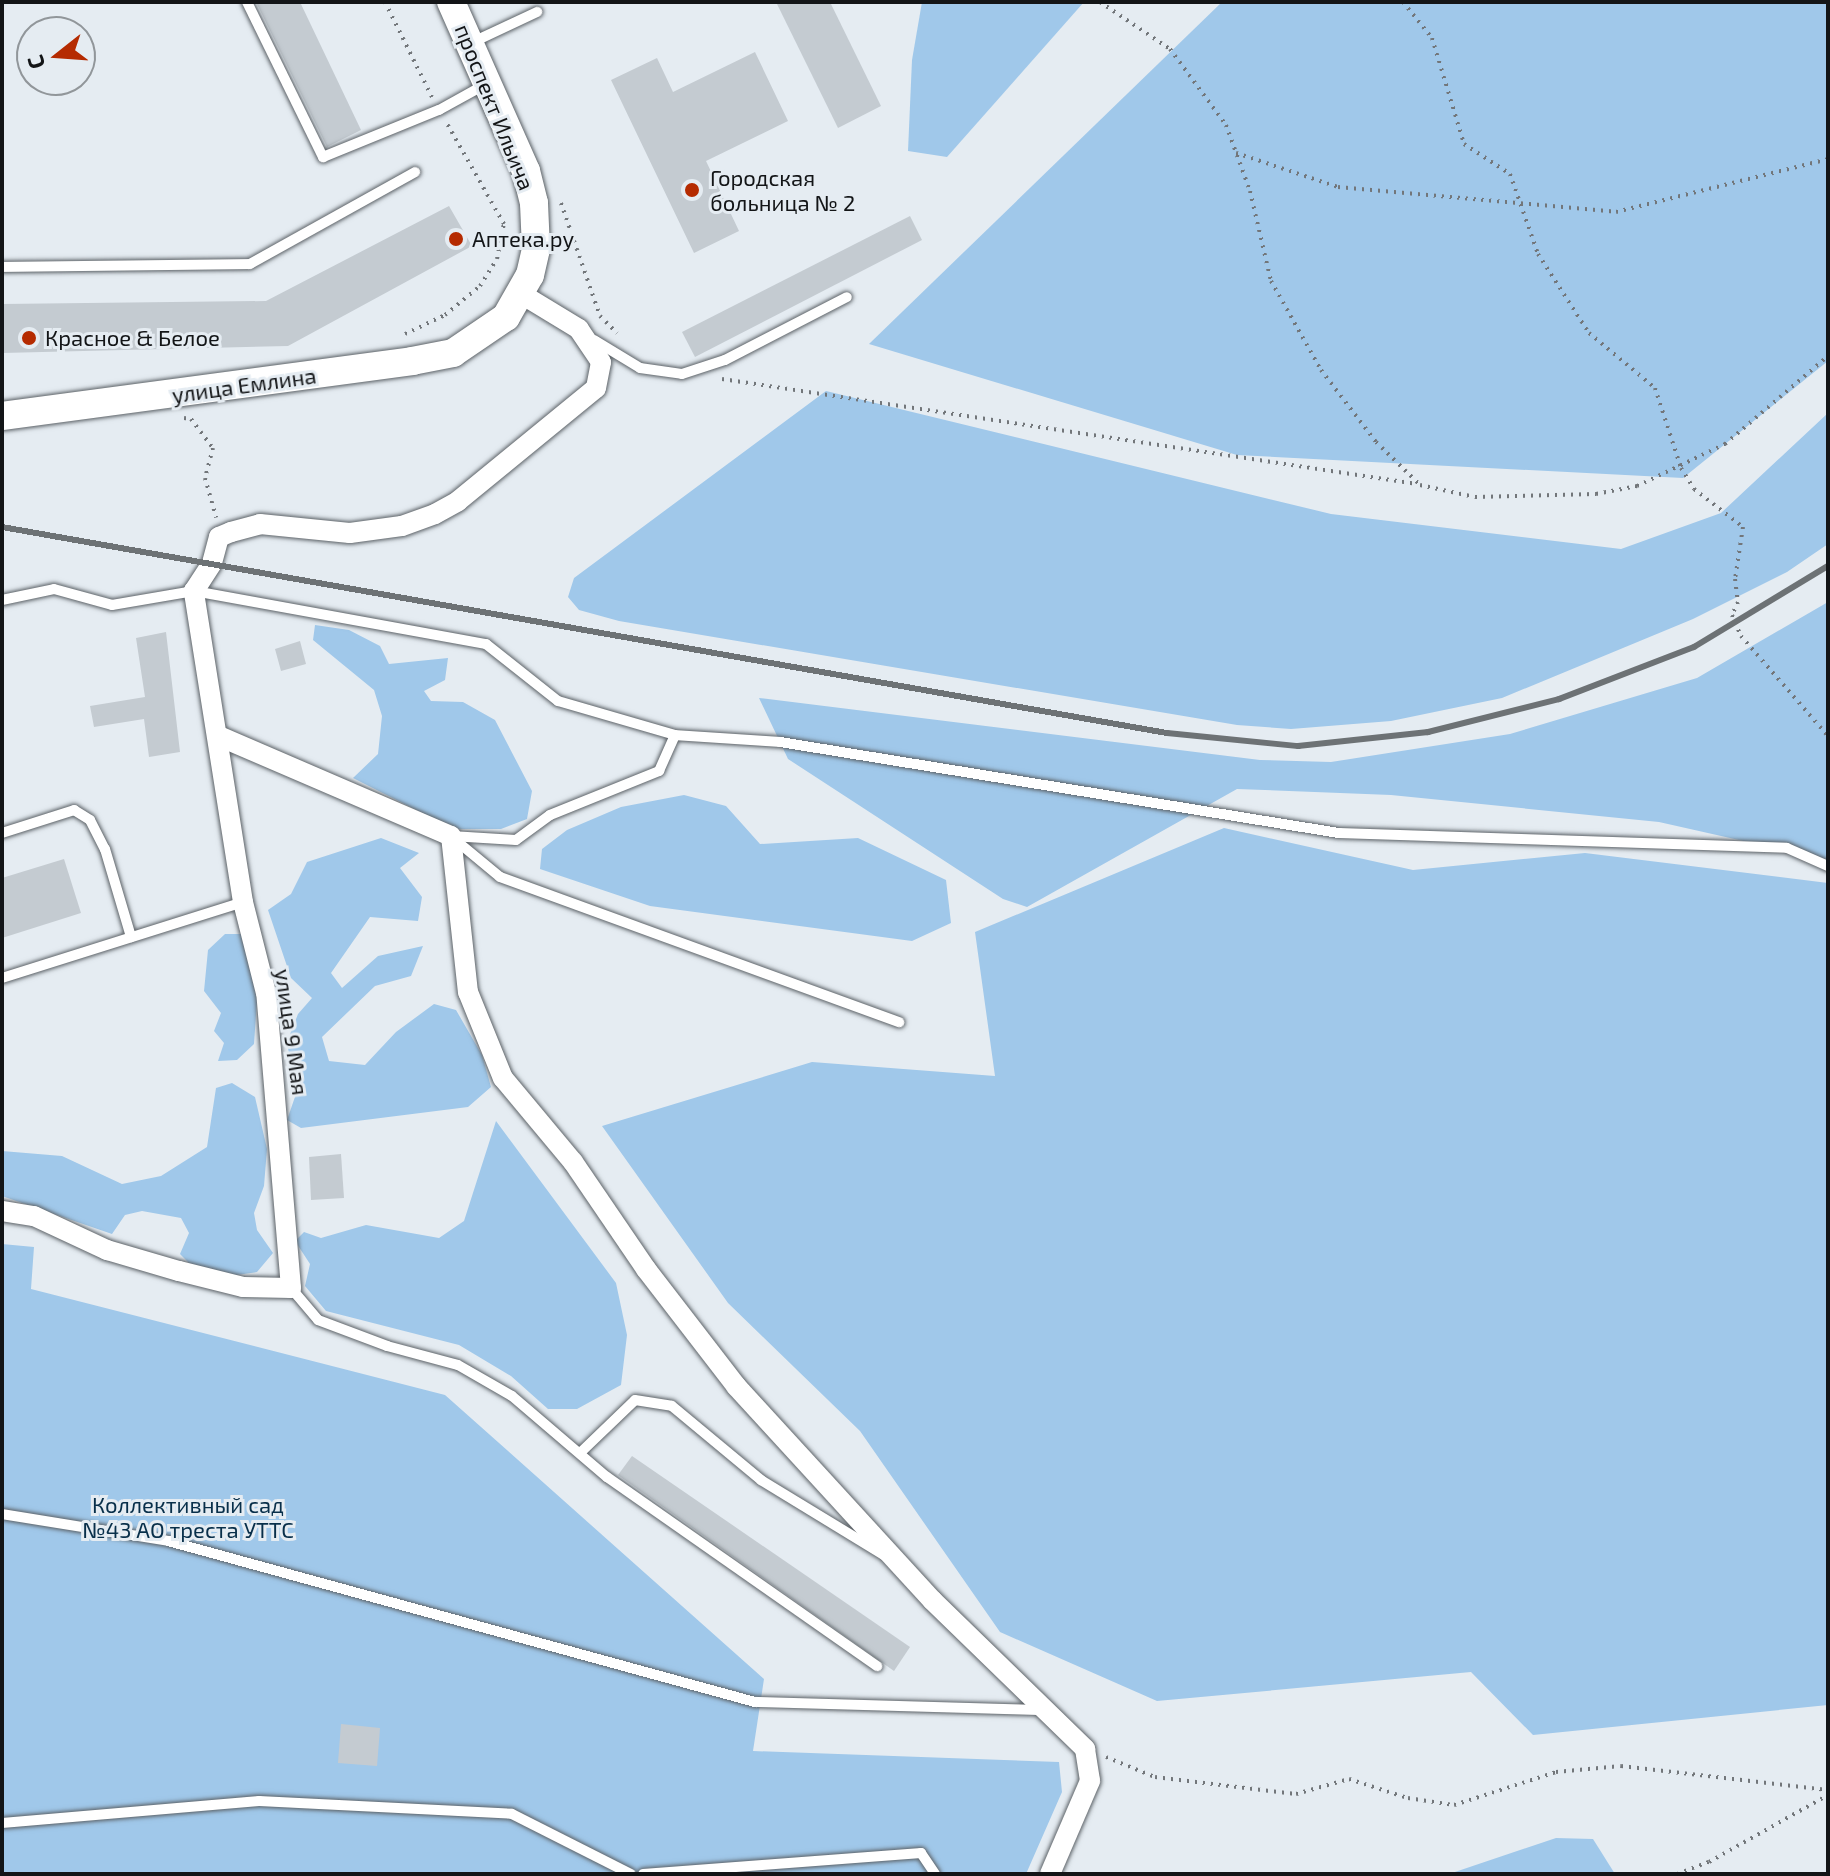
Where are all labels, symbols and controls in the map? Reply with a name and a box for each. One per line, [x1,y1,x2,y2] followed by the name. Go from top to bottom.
[16,16,96,96] north arrow
[450,20,540,194] street label: проспект Ильича
[21,52,49,72] text: С
[710,164,855,216] place label: Городская больница № 2
[681,179,703,201] marker: Городская больница № 2
[472,226,574,252] place label: Аптека.ру
[447,230,465,248] marker: Аптека.ру
[45,325,220,351] place label: Красное & Белое
[20,329,38,347] marker: Красное & Белое
[170,362,318,408] street label: улица Емлина
[270,967,314,1097] street label: улица 9 Мая
[82,1491,294,1542] park label: Коллективный сад №43 АО треста УТТС

